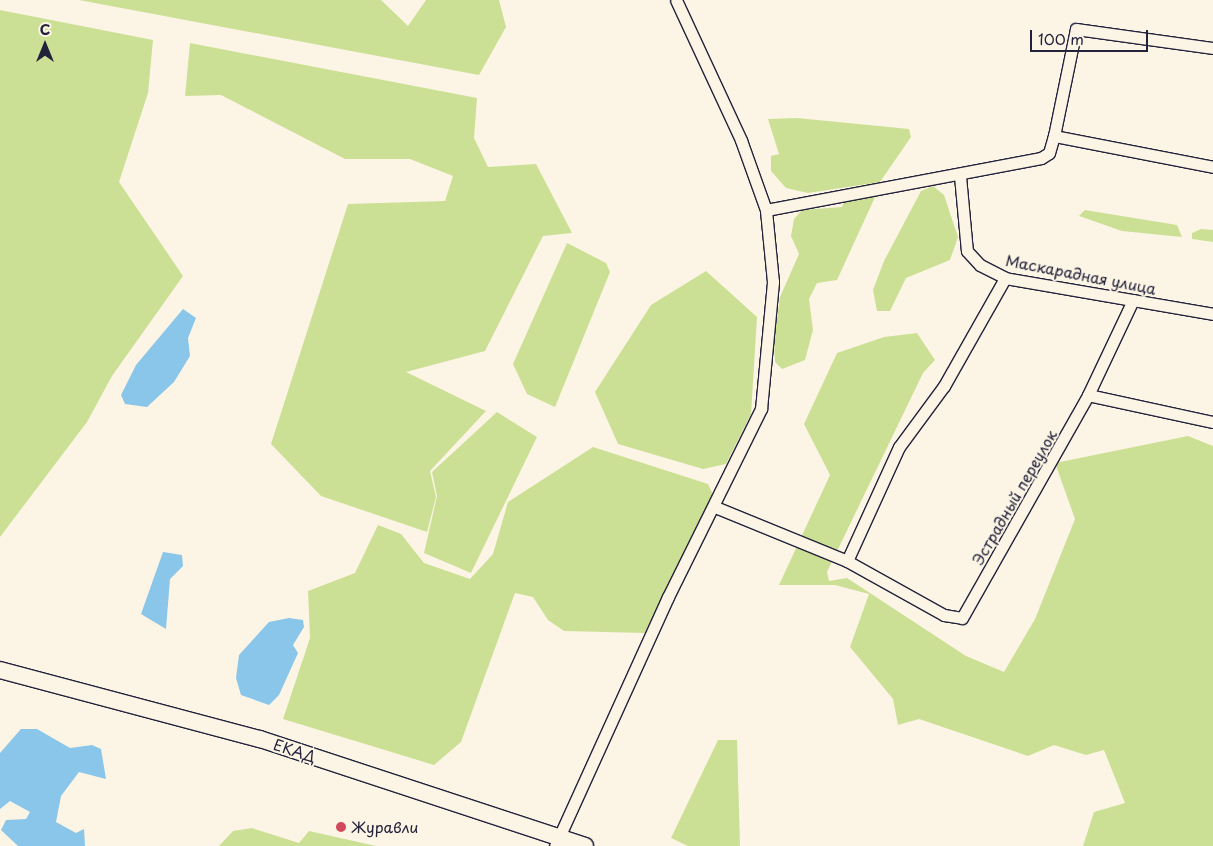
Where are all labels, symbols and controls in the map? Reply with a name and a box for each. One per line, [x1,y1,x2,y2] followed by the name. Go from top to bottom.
[40,19,50,40] text: С
[20,20,70,70] north arrow
[1033,20,1150,52] scale bar
[1038,27,1084,50] text: 100 m
[1004,250,1158,298] street label: Маскарадная улица
[968,426,1060,568] street label: Эстрадный переулок
[271,735,319,765] street label: ЕКАД
[351,818,418,836] place label: Журавли
[335,821,347,833] marker: Журавли

